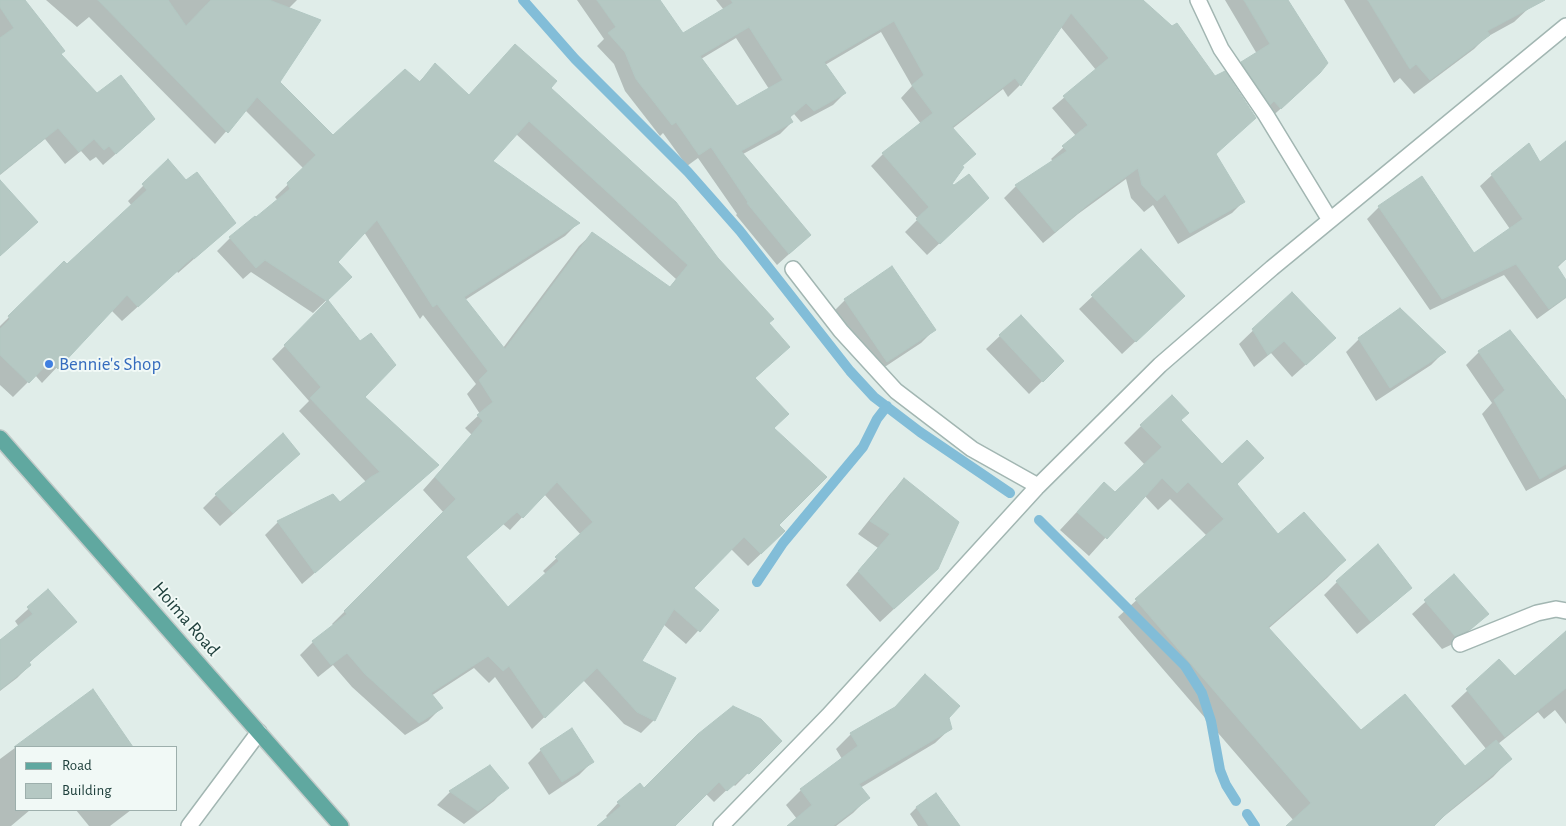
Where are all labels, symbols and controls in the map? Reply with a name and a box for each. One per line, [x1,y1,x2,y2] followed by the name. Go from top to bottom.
[59,353,161,375] place label: Bennie's Shop
[43,358,55,370] marker: Bennie's Shop
[147,577,225,661] street label: Hoima Road
[15,746,178,811] legend
[62,758,92,773] text: Road
[62,783,112,798] text: Building

